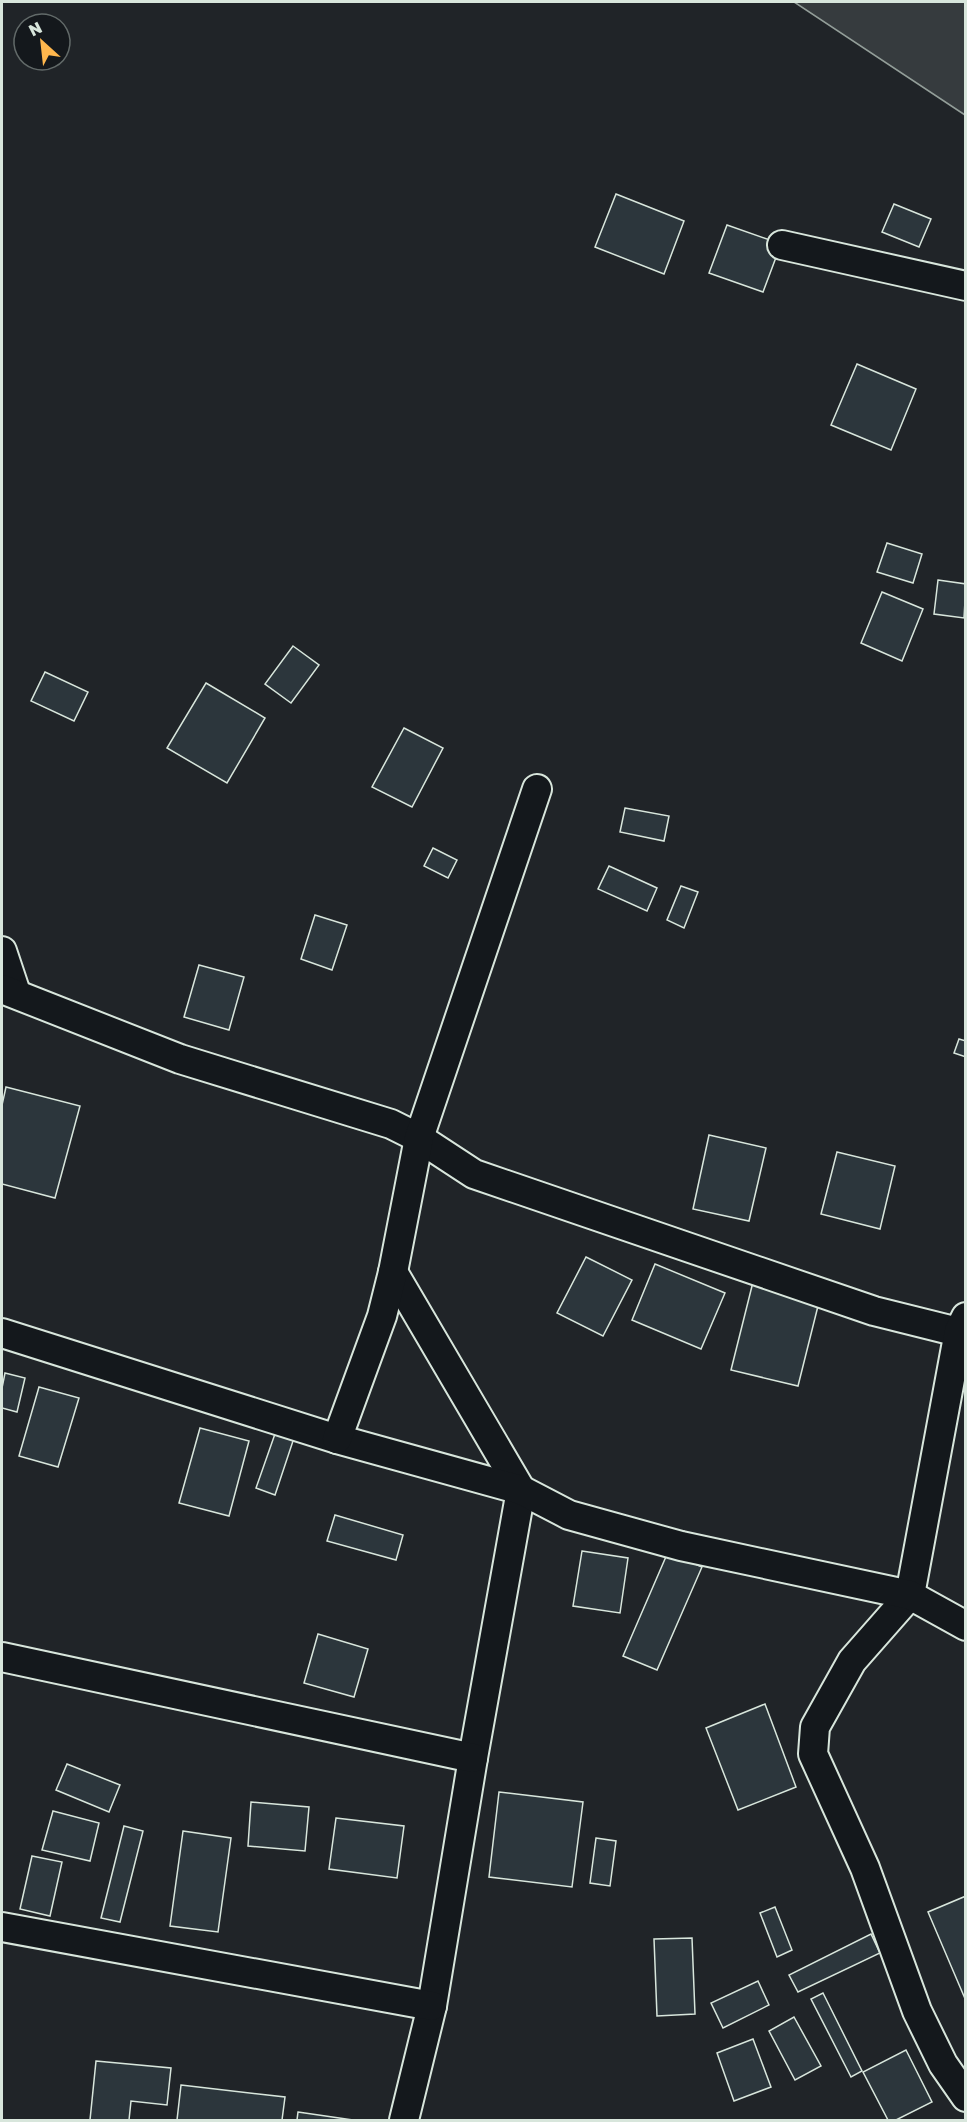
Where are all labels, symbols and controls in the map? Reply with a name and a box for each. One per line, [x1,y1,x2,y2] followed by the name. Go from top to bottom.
[12,12,72,72] north arrow
[25,17,45,40] text: N

